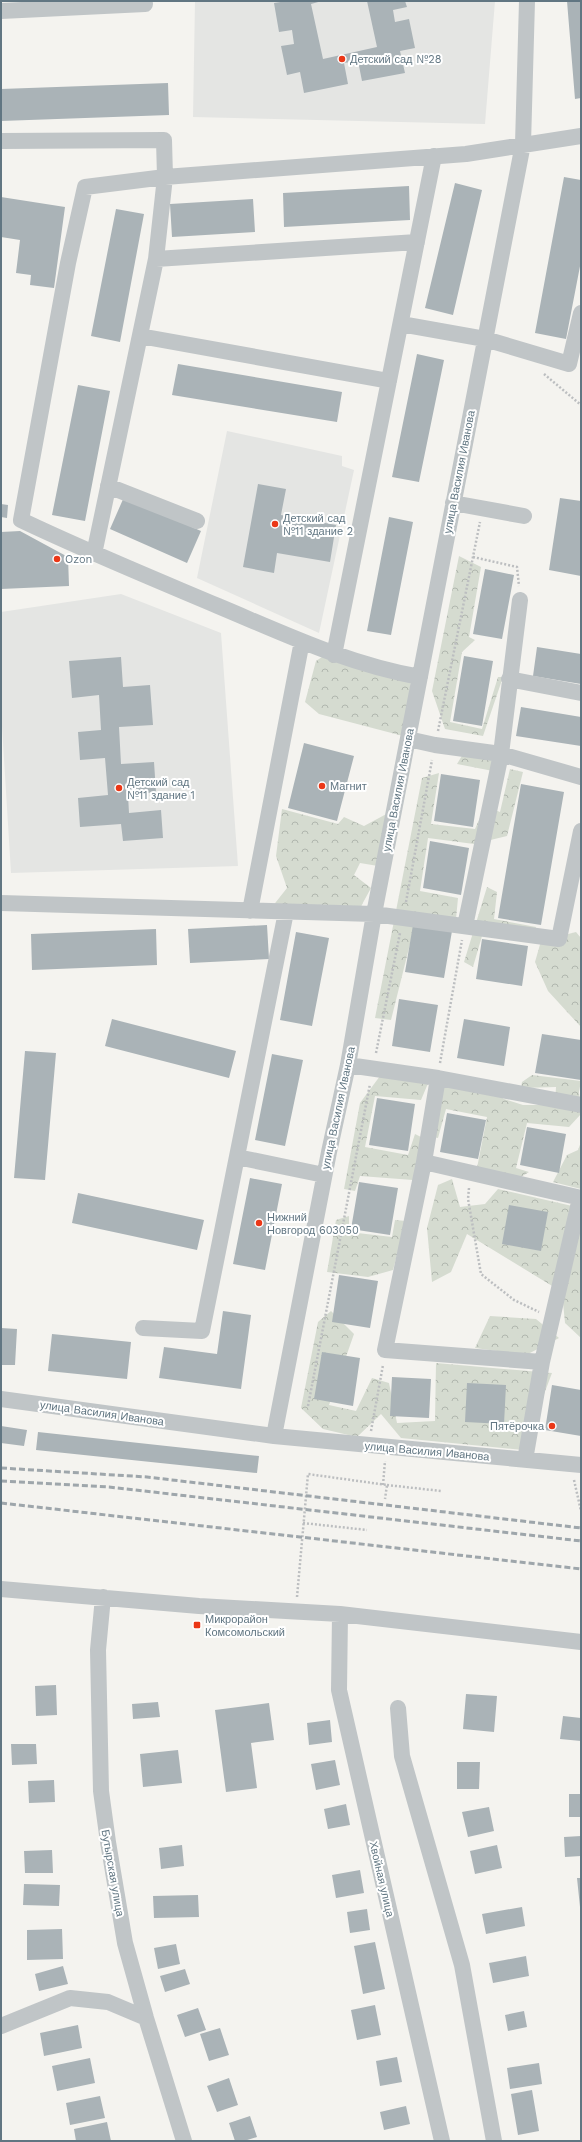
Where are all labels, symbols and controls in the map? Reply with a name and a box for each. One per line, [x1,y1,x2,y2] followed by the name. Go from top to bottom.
[350,53,442,66] place label: Детский сад №28
[337,54,347,64] marker: Детский сад №28
[441,409,478,535] street label: улица Василия Иванова
[283,512,353,538] place label: Детский сад №11 здание 2
[270,519,280,529] marker: Детский сад №11 здание 2
[65,553,92,566] place label: Ozon
[52,554,62,564] marker: Ozon
[380,727,417,853] street label: улица Василия Иванова
[127,776,195,802] place label: Детский сад №11 здание 1
[330,780,367,793] place label: Магнит
[317,781,327,791] marker: Магнит
[114,783,124,793] marker: Детский сад №11 здание 1
[319,1045,358,1171] street label: улица Василия Иванова
[267,1211,359,1237] place label: Нижний Новгород 603050
[254,1218,264,1228] marker: Нижний Новгород 603050
[39,1398,166,1429] street label: улица Василия Иванова
[490,1420,545,1433] place label: Пятёрочка
[547,1421,557,1431] marker: Пятёрочка
[364,1440,491,1464] street label: улица Василия Иванова
[205,1613,285,1639] place label: Микрорайон Комсомольский
[192,1620,202,1630] marker: Микрорайон Комсомольский
[98,1829,127,1918] street label: Бутырская улица
[366,1840,397,1919] street label: Хвойная улица

